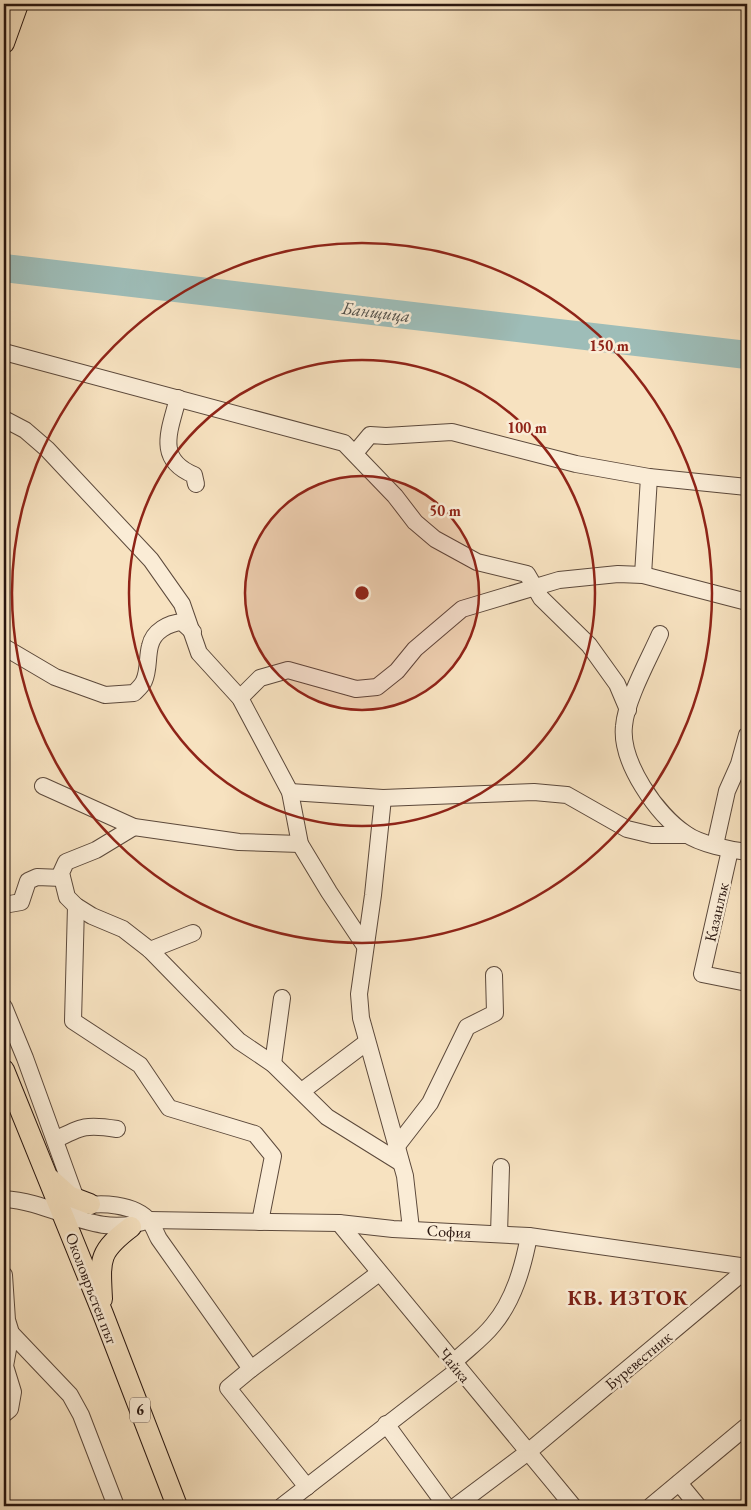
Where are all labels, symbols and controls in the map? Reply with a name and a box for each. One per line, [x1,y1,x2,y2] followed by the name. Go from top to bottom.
[340,296,411,327] water label: Банщица
[589,336,629,355] text: 150 m
[507,418,547,437] text: 100 m
[429,501,461,520] text: 50 m
[353,584,371,602] centre of rings
[699,880,734,944] street label: Казанлък
[426,1220,472,1243] street label: София
[61,1229,123,1347] street label: Околовръстен път
[567,1284,689,1311] district label: КВ. ИЗТОК
[600,1326,676,1395] street label: Буревестник
[434,1343,476,1388] street label: Чайка
[130,1398,150,1422] road number: 6

